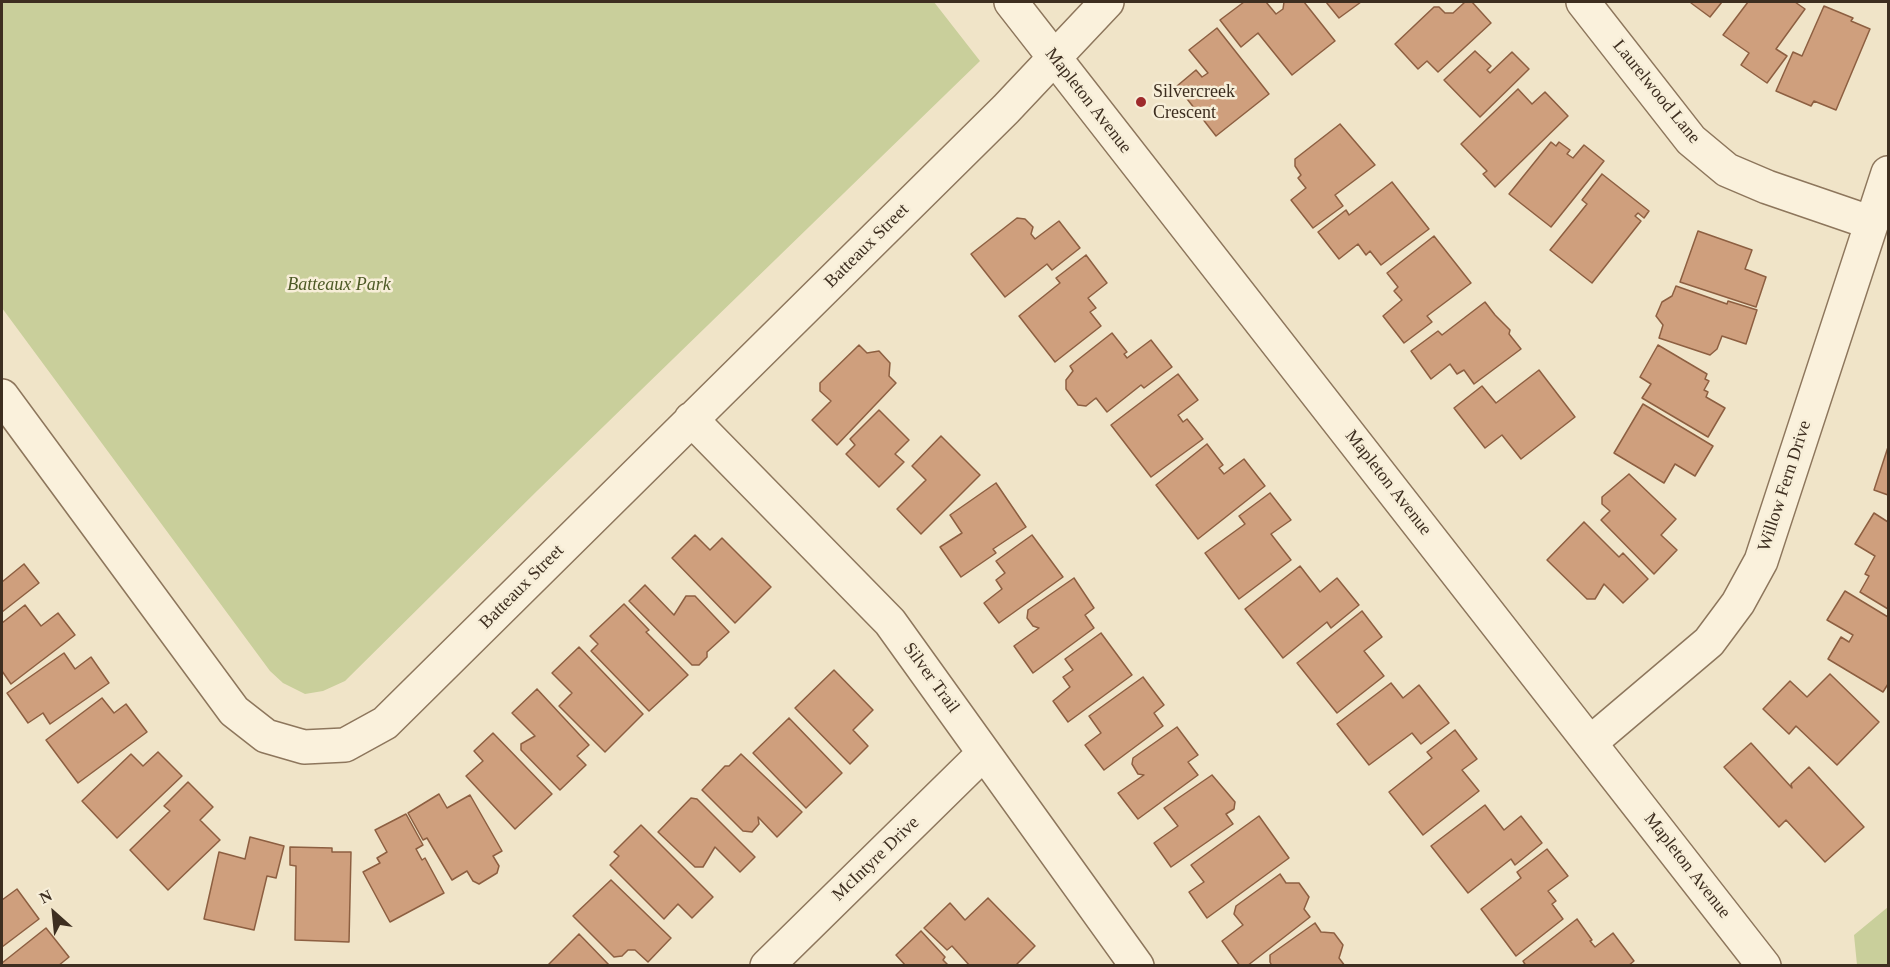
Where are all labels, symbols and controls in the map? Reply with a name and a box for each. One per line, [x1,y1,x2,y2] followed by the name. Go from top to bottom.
[1608,36,1704,148] street label: Laurelwood Lane
[1040,44,1136,158] street label: Mapleton Avenue
[1153,81,1235,124] place label: Silvercreek Crescent
[1134,95,1148,109] marker: Silvercreek Crescent
[820,199,914,293] street label: Batteaux Street
[287,274,391,296] park label: Batteaux Park
[1754,418,1816,554] street label: Willow Fern Drive
[1340,426,1436,540] street label: Mapleton Avenue
[475,540,569,634] street label: Batteaux Street
[898,639,964,717] street label: Silver Trail
[1639,809,1735,923] street label: Mapleton Avenue
[828,812,924,906] street label: McIntyre Drive
[24,883,84,943] north arrow
[37,886,55,907] text: N

